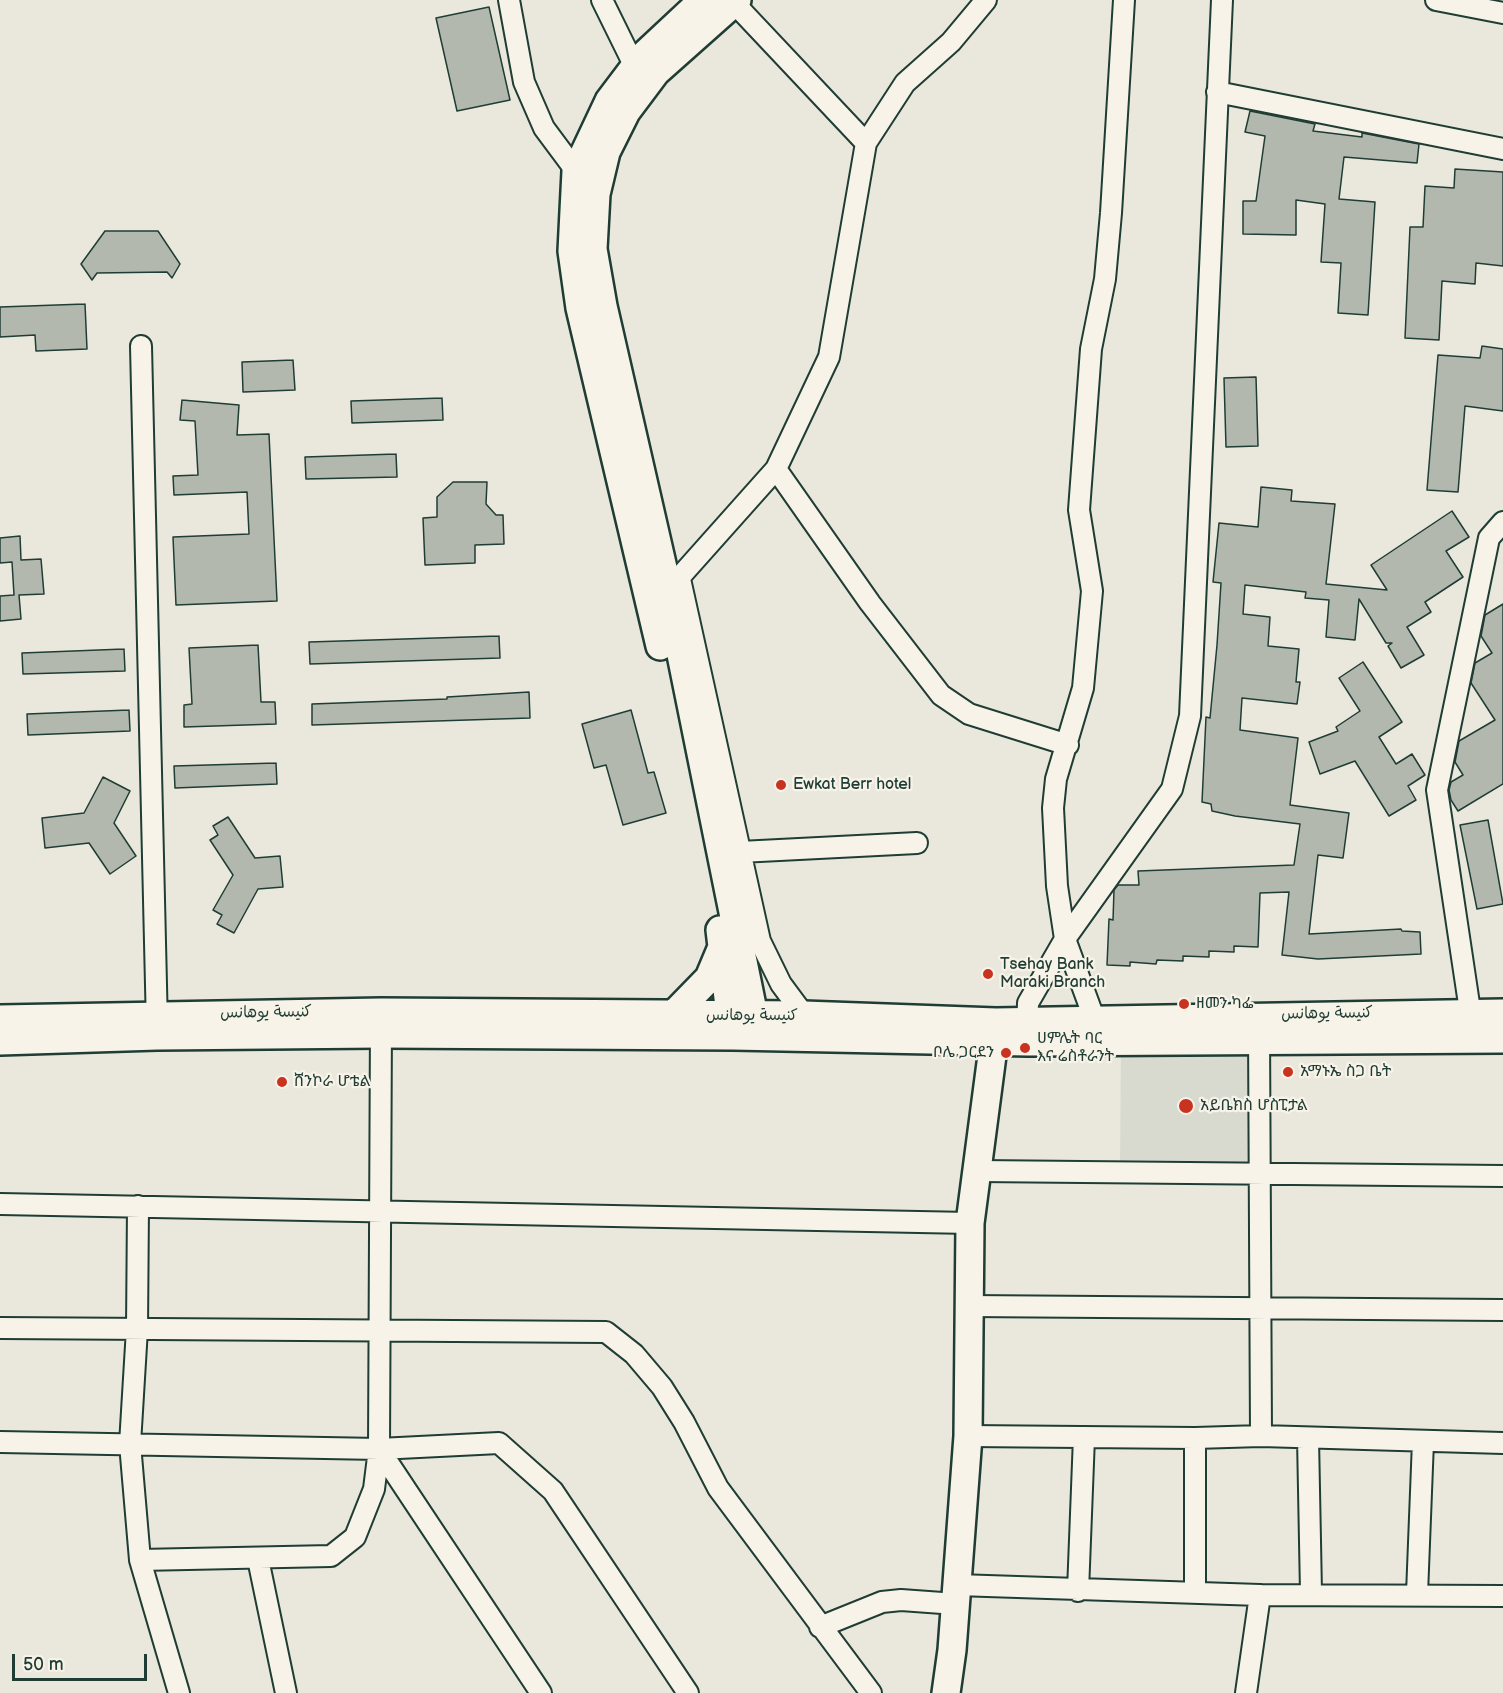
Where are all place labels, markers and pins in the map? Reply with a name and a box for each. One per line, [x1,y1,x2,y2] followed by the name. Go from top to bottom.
[793,775,911,795] place label: Ewkat Berr hotel
[774,778,788,792] marker: Ewkat Berr hotel
[1000,955,1105,993] place label: Tsehay Bank Maraki Branch
[981,967,995,981] marker: Tsehay Bank Maraki Branch
[1196,994,1254,1014] place label: ዘመን ካፌ
[1177,997,1191,1011] marker: ዘመን ካፌ
[1037,1029,1114,1067] place label: ሀምሌት ባር እና ሬስቶራንት
[1018,1041,1032,1055] marker: ሀምሌት ባር እና ሬስቶራንት
[933,1043,994,1063] place label: ቦሌ ጋርደን
[999,1046,1013,1060] marker: ቦሌ ጋርደን
[1300,1062,1391,1082] place label: አማኑኤ ስጋ ቤት
[1281,1065,1295,1079] marker: አማኑኤ ስጋ ቤት
[294,1072,370,1092] place label: ሸንኮራ ሆቴል
[275,1075,289,1089] marker: ሸንኮራ ሆቴል
[1200,1096,1308,1116] place label: አይቤክስ ሆስፒታል
[1177,1097,1195,1115] marker: አይቤክስ ሆስፒታል

